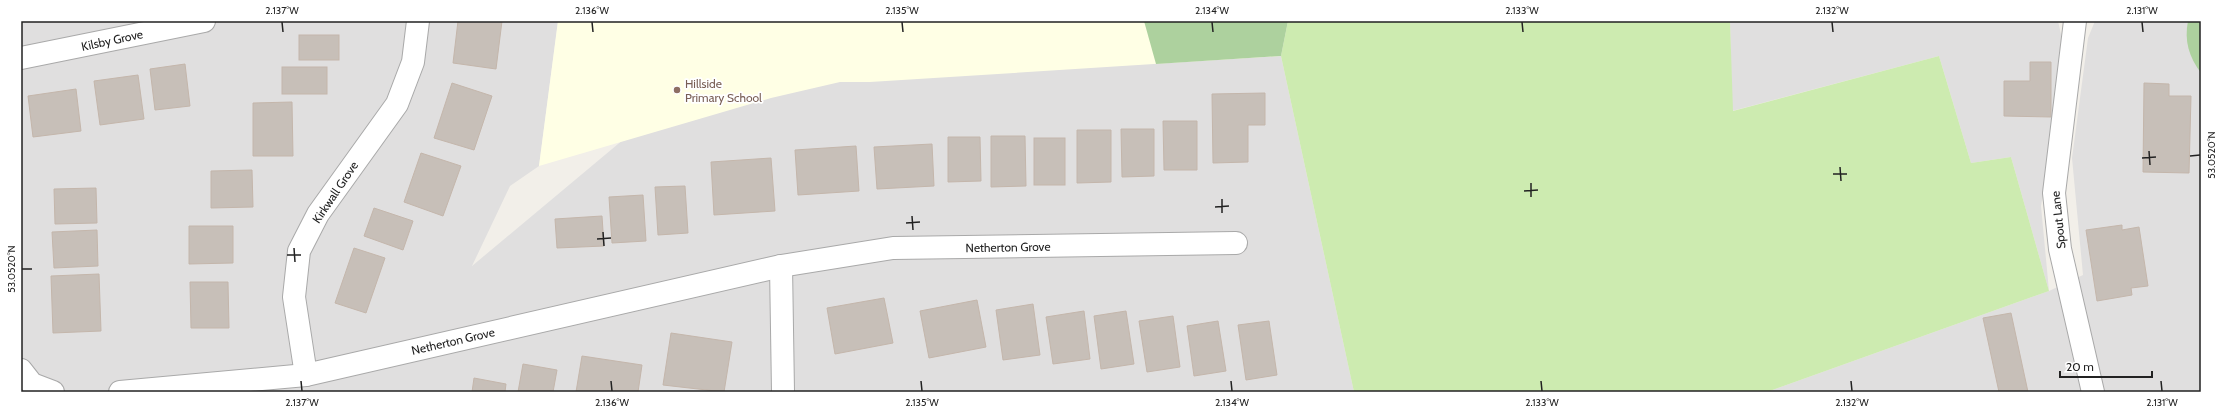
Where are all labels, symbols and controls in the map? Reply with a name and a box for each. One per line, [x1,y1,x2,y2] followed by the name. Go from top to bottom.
[265,4,299,17] text: 2.137°W
[575,4,609,17] text: 2.136°W
[885,4,919,17] text: 2.135°W
[1195,4,1229,17] text: 2.134°W
[1505,4,1539,17] text: 2.133°W
[1815,4,1849,17] text: 2.132°W
[2126,4,2158,17] text: 2.131°W
[80,26,144,54] street label: Kilsby Grove
[685,76,762,105] place label: Hillside Primary School
[672,85,682,95] marker: Hillside Primary School
[2205,131,2218,179] text: 53.0520°N
[309,158,361,226] street label: Kirkwall Grove
[2048,190,2068,250] street label: Spout Lane
[965,239,1051,255] street label: Netherton Grove
[5,245,18,293] text: 53.0520°N
[410,324,496,358] street label: Netherton Grove
[2060,353,2152,379] scale bar
[2066,359,2094,374] text: 20 m
[285,396,319,409] text: 2.137°W
[595,396,629,409] text: 2.136°W
[905,396,939,409] text: 2.135°W
[1215,396,1249,409] text: 2.134°W
[1525,396,1559,409] text: 2.133°W
[1835,396,1869,409] text: 2.132°W
[2146,396,2178,409] text: 2.131°W

